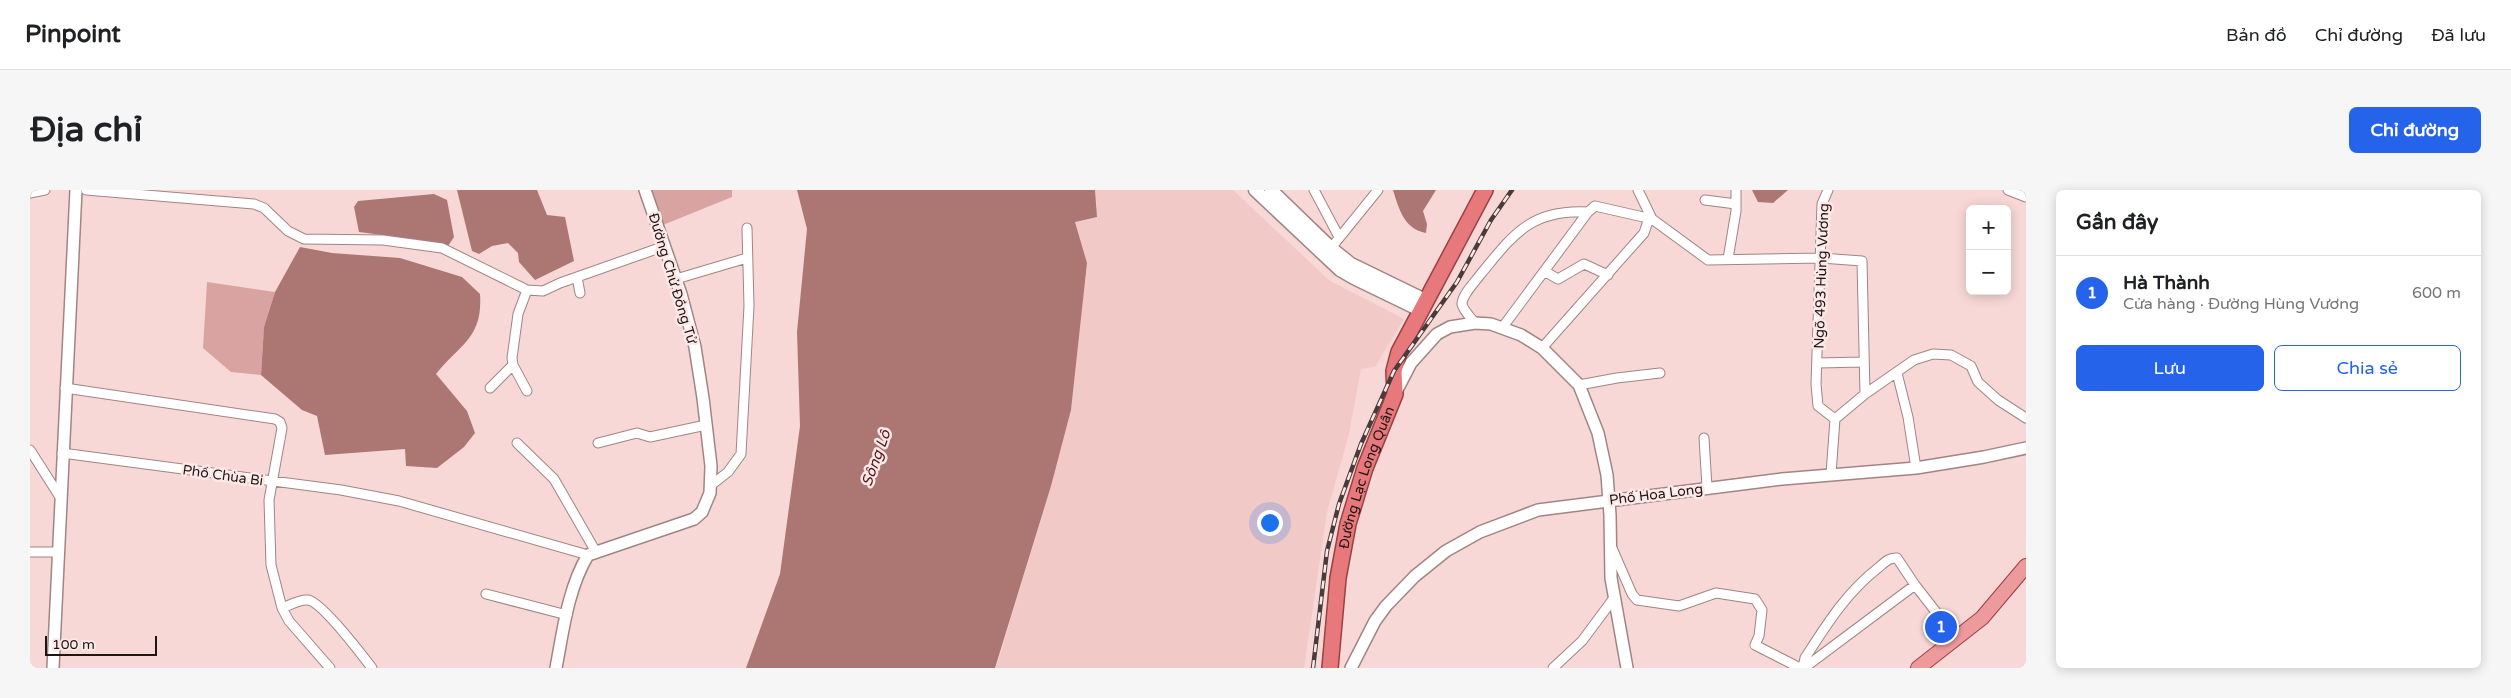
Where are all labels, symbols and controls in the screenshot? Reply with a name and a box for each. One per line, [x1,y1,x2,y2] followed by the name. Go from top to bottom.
[25,20,121,49] text: Pinpoint
[2226,24,2287,46] text: Bản đồ
[2315,24,2403,46] text: Chỉ đường
[2431,24,2486,46] text: Đã lưu
[2349,107,2481,153] button: Chỉ đường
[30,109,142,151] text: Địa chỉ
[1810,203,1833,349] street label: Ngõ 493 Hùng Vương
[1966,205,2011,295] map controls
[1966,205,2011,250] button: +
[2076,210,2158,235] text: Gần đây
[645,211,701,347] street label: Đường Chử Đồng Tử
[1966,250,2011,295] button: −
[2123,272,2210,294] text: Hà Thành
[2087,283,2097,303] text: 1
[2412,283,2461,303] text: 600 m
[2123,294,2359,314] text: Cửa hàng · Đường Hùng Vương
[2076,345,2264,391] button: Lưu
[2274,345,2461,391] button: Chia sẻ
[1336,404,1398,550] street label: Đường Lạc Long Quân
[858,427,895,489] water label: Sông Lô
[181,461,264,490] street label: Phố Chùa Bi
[1608,480,1704,509] street label: Phố Hoa Long
[1257,510,1283,536] your location
[1925,608,1957,646] pin: 1
[45,633,158,656] scale bar
[52,636,95,653] text: 100 m

